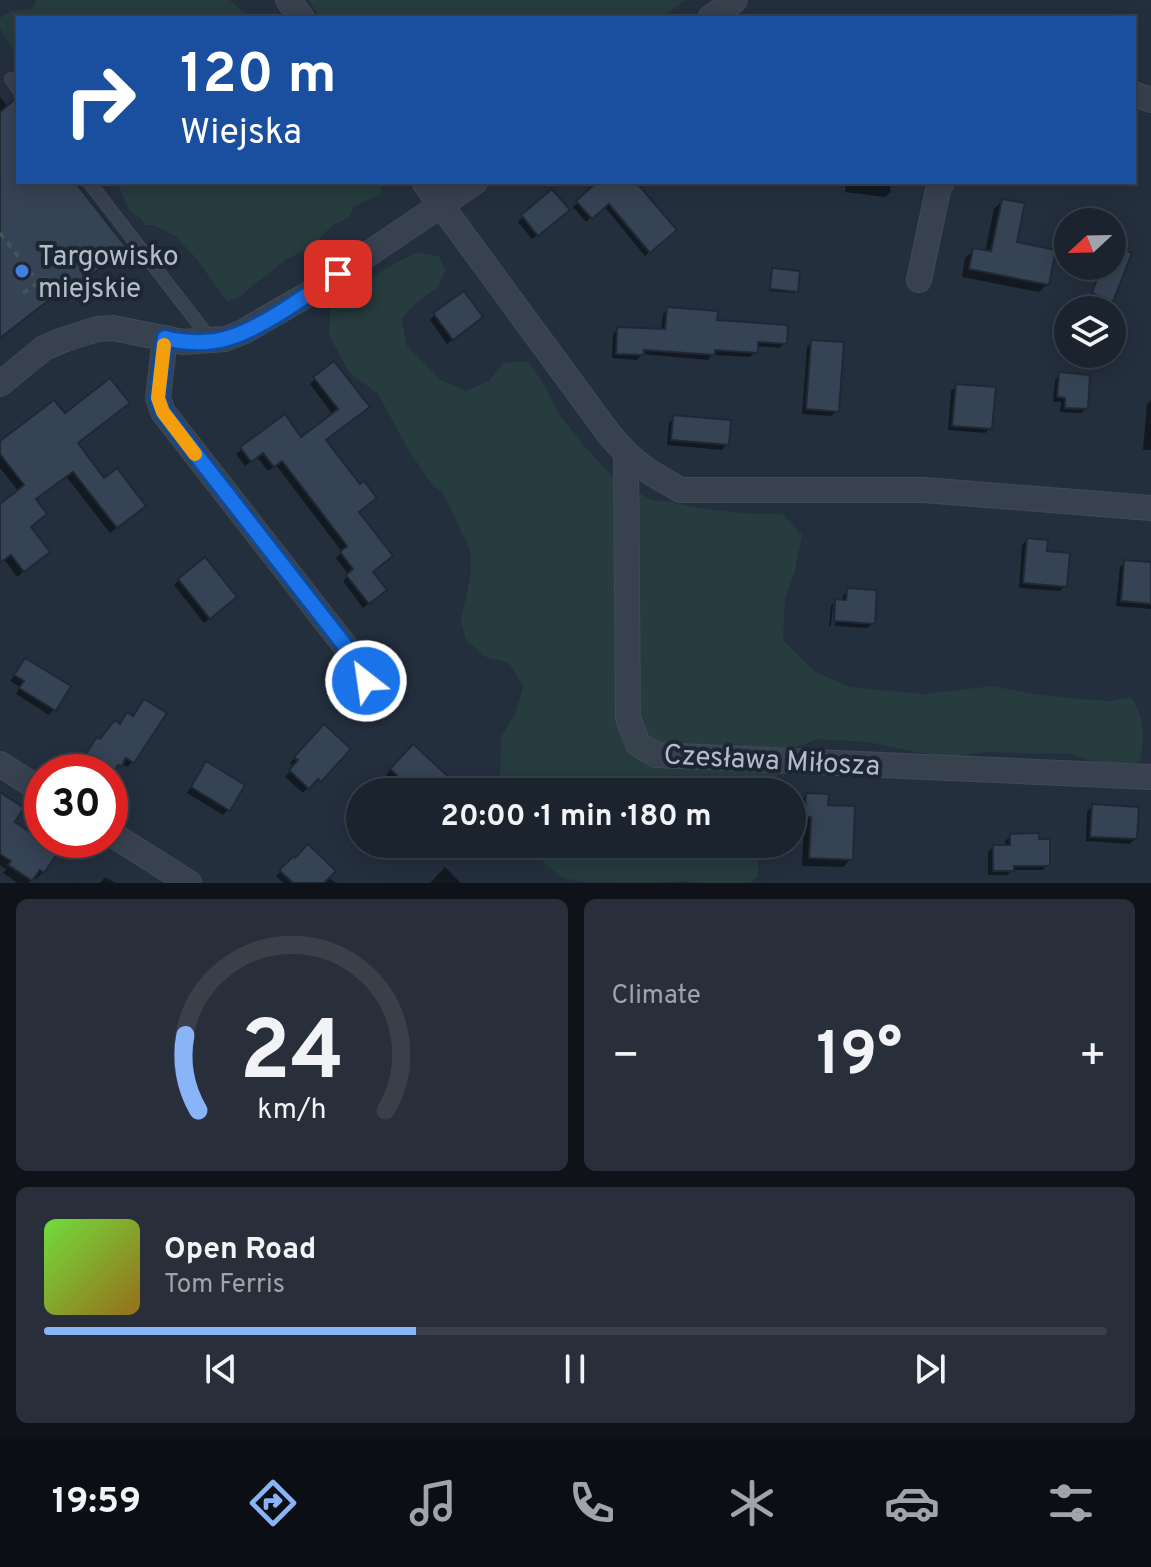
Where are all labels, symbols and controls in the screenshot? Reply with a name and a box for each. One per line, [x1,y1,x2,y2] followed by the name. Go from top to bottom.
[180,42,337,112] text: 120 m
[48,48,152,152] icon: right
[180,111,302,157] text: Wiejska
[1054,208,1126,280] north arrow
[1054,208,1126,368] map controls
[38,240,179,308] place label: Targowisko miejskie
[304,240,372,308] pin
[316,252,360,296] icon: arrive
[13,262,31,280] marker: Targowisko miejskie
[1054,296,1126,368] button: layers
[324,639,408,723] position arrow
[663,738,881,786] street label: Czesława Miłosza
[24,754,128,858] speed limit sign: 30
[441,799,711,836] text: 20:00 · 1 min · 180 m
[612,980,701,1013] text: Climate
[240,1004,344,1109] text: 24
[816,1020,902,1096] text: 19°
[612,1030,640,1086] text: −
[1079,1030,1107,1086] text: +
[257,1093,326,1129] text: km/h
[164,1232,316,1269] text: Open Road
[164,1269,285,1302] text: Tom Ferris
[199,1347,243,1391] icon: previous
[553,1347,597,1391] icon: pause
[908,1347,952,1391] icon: next
[245,1475,301,1531] icon: directions
[405,1475,461,1531] icon: music
[564,1475,620,1531] icon: phone
[724,1475,780,1531] icon: climate
[884,1475,940,1531] icon: car
[1043,1475,1099,1531] icon: filters
[52,1480,141,1526] text: 19:59

